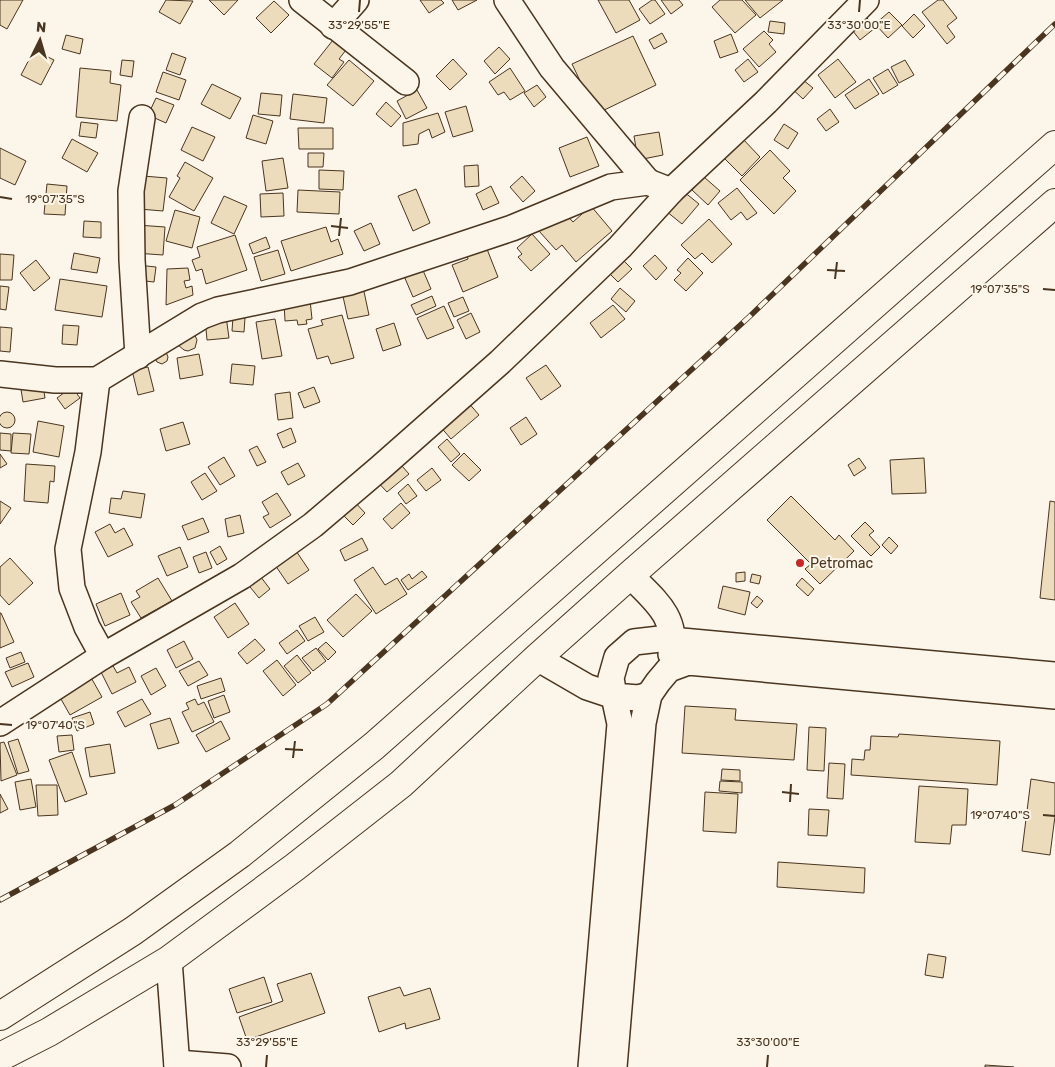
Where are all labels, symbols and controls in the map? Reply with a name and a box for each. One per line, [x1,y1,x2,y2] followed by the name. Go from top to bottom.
[15,15,65,65] north arrow
[328,18,390,32] text: 33°29'55"E
[827,18,891,32] text: 33°30'00"E
[35,19,47,36] text: N
[25,192,85,206] text: 19°07'35"S
[970,282,1030,296] text: 19°07'35"S
[810,555,874,572] place label: Petromac
[794,557,806,569] marker: Petromac
[25,718,85,732] text: 19°07'40"S
[970,808,1030,822] text: 19°07'40"S
[236,1035,298,1049] text: 33°29'55"E
[736,1035,800,1049] text: 33°30'00"E

